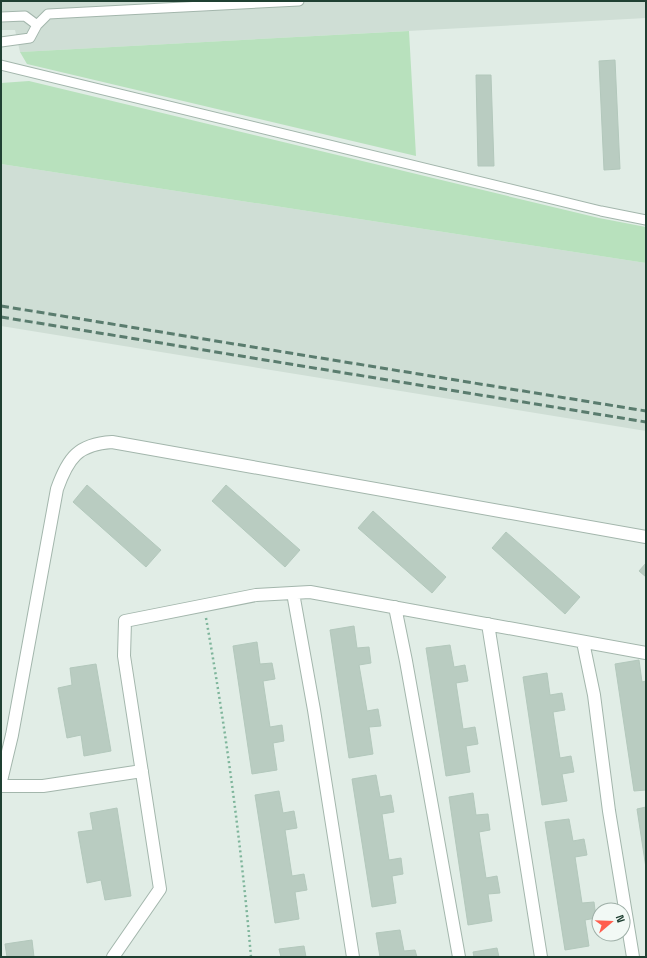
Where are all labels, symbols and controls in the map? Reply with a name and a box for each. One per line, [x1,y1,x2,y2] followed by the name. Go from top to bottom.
[591,902,631,942] north arrow
[613,913,628,925] text: N

